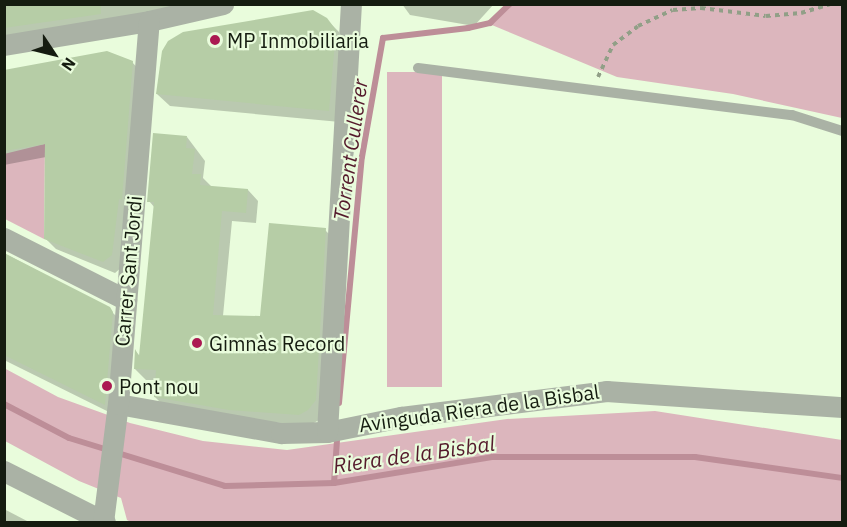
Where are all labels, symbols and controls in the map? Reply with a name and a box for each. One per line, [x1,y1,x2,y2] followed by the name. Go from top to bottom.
[24,24,84,84] north arrow
[227,28,369,52] place label: MP Inmobiliaria
[208,33,222,47] marker: MP Inmobiliaria
[57,54,80,75] text: N
[328,77,372,223] water label: Torrent Cullerer
[109,195,147,347] street label: Carrer Sant Jordi
[209,331,345,355] place label: Gimnàs Record
[190,336,204,350] marker: Gimnàs Record
[119,374,199,398] place label: Pont nou
[100,379,114,393] marker: Pont nou
[357,379,601,437] street label: Avinguda Riera de la Bisbal
[331,430,497,478] water label: Riera de la Bisbal

